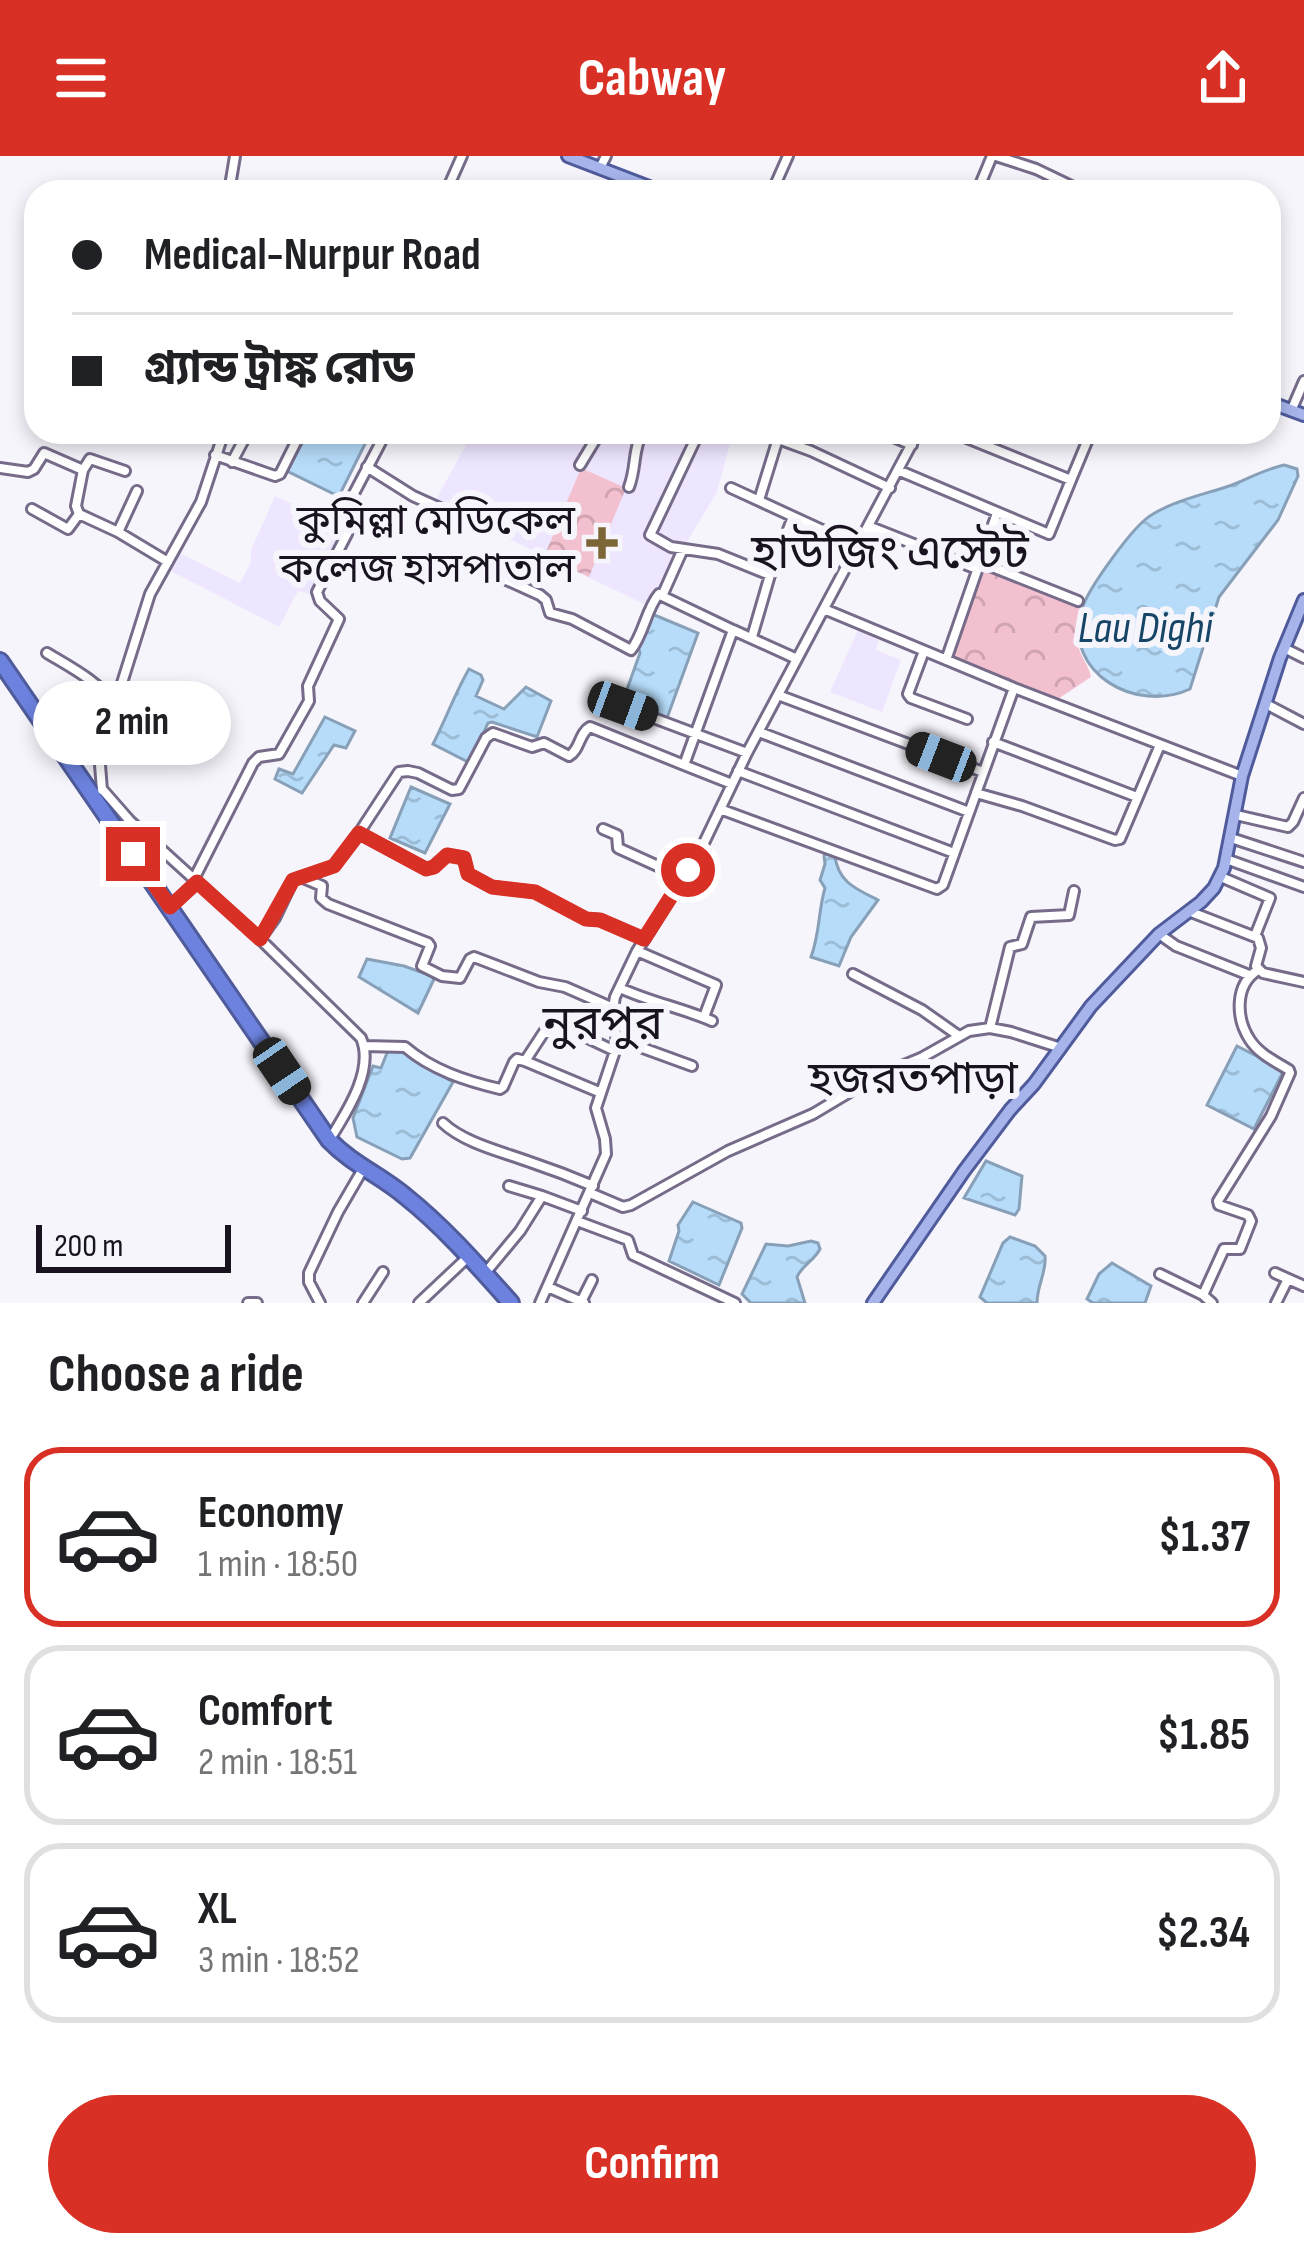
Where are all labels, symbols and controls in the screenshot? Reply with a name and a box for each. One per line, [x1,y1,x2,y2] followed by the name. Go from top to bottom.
[48,45,114,111] icon: menu
[1190,45,1256,111] icon: share
[578,46,726,111] text: Cabway
[144,228,481,283] text: Medical-Nurpur Road
[144,341,415,396] text: গ্র্যান্ড ট্রাঙ্ক রোড
[279,496,576,595] place label: কুমিল্লা মেডিকেল কলেজ হাসপাতাল
[750,524,1029,582] district label: হাউজিং এস্টেট
[586,527,618,559] marker: কুমিল্লা মেডিকেল কলেজ হাসপাতাল
[1078,601,1214,656] water label: Lau Dighi
[583,677,663,735] car
[34,680,232,764] callout: 2 min
[95,699,169,746] text: 2 min
[901,727,981,787] car
[106,827,160,881] route end
[661,843,715,897] route start
[542,996,665,1053] district label: নুরপুর
[247,1031,317,1111] car
[807,1052,1019,1107] district label: হজরতপাড়া
[36,1219,231,1272] scale bar
[54,1226,123,1266] text: 200 m
[48,1342,304,1407] text: Choose a ride
[54,1483,162,1591] icon: car
[198,1486,344,1541] text: Economy
[1158,1510,1250,1565] text: $1.37
[198,1541,358,1588] text: 1 min · 18:50
[54,1681,162,1789] icon: car
[198,1684,333,1739] text: Comfort
[1157,1708,1250,1763] text: $1.85
[198,1739,357,1786] text: 2 min · 18:51
[54,1879,162,1987] icon: car
[198,1882,237,1937] text: XL
[1156,1906,1250,1961] text: $2.34
[198,1937,360,1984] text: 3 min · 18:52
[48,2095,1256,2233] button: Confirm

